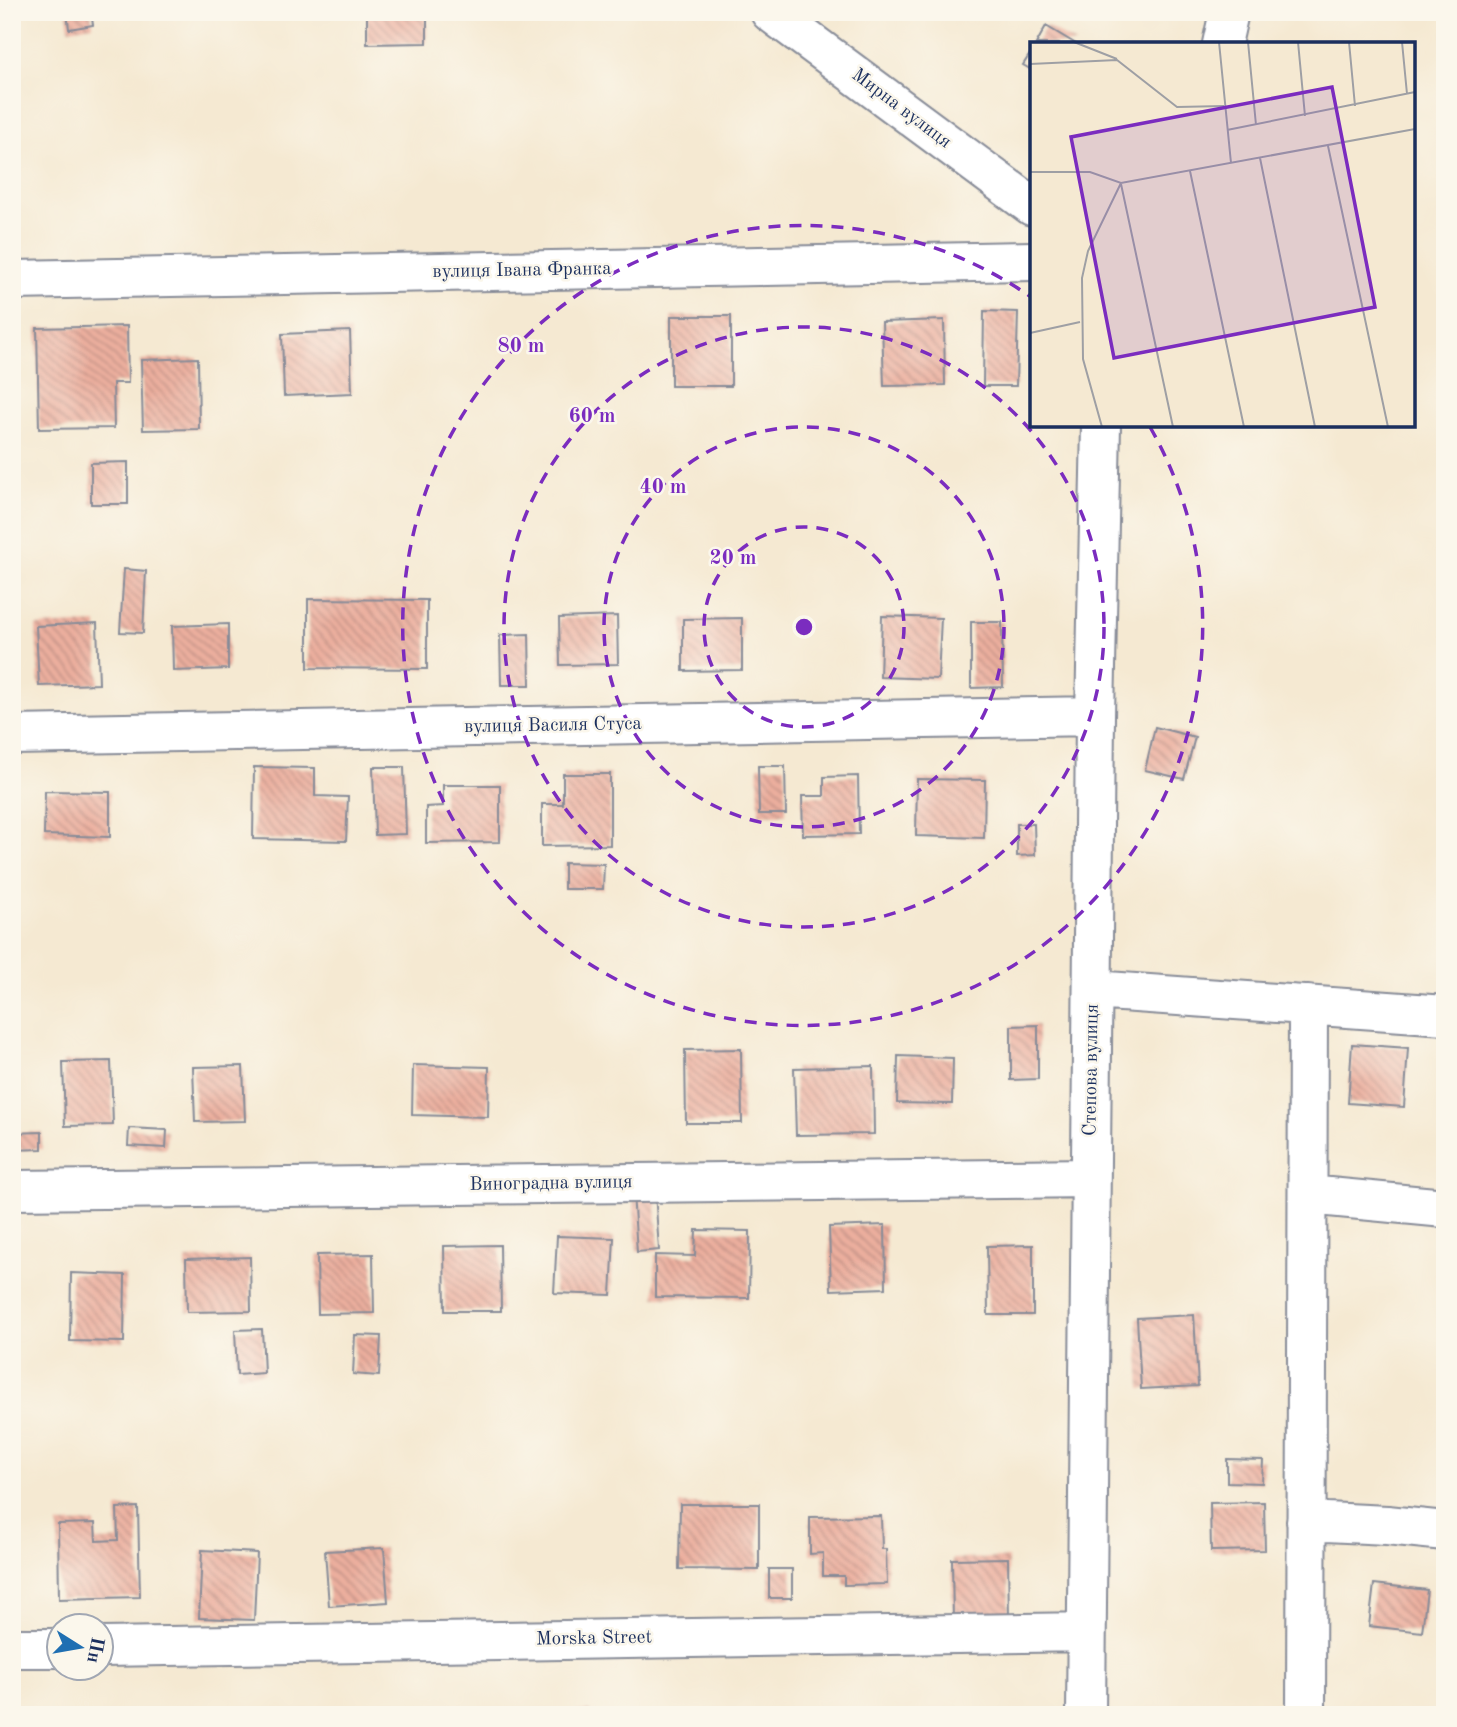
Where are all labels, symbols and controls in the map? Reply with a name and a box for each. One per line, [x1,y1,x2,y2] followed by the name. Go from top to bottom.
[1030,42,1415,427] inset map
[848,66,954,153] street label: Мирна вулиця
[432,260,612,282] street label: вулиця Івана Франка
[497,336,545,357] text: 80 m
[568,406,616,427] text: 60 m
[639,477,687,498] text: 40 m
[709,548,757,569] text: 20 m
[792,615,816,639] centre of rings
[464,715,643,737] street label: вулиця Василя Стуса
[1081,1004,1103,1136] street label: Степова вулиця
[469,1173,633,1195] street label: Виноградна вулиця
[46,1612,116,1682] north arrow
[536,1628,652,1650] street label: Morska Street
[82,1635,106,1664] text: Пн

